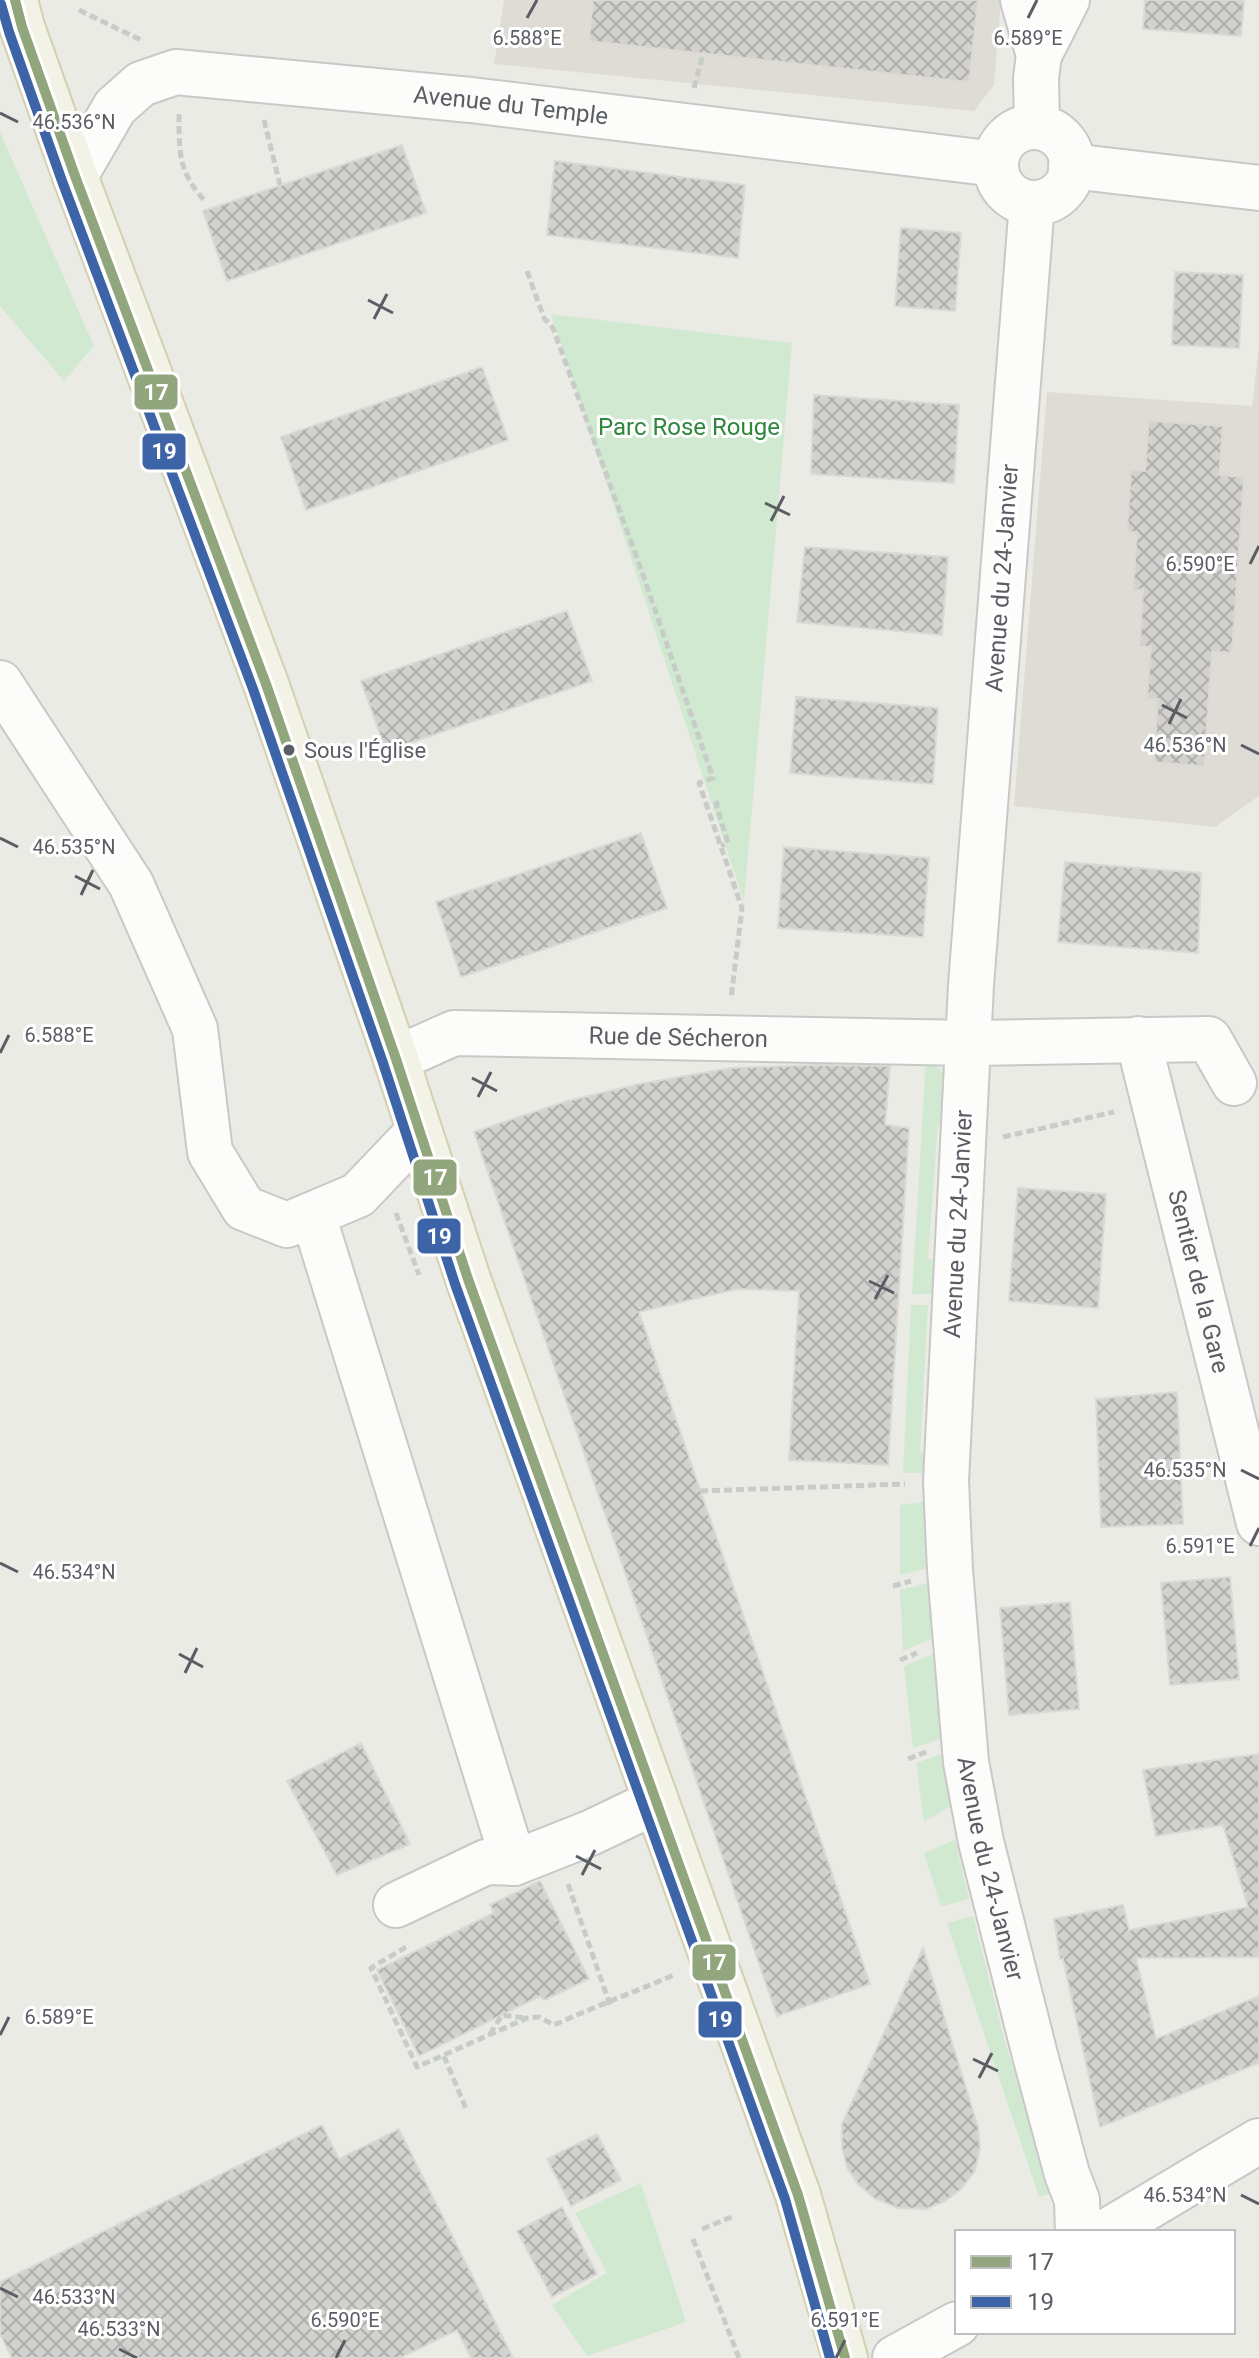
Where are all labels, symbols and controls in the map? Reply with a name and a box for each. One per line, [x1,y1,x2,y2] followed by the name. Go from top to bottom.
[492,26,562,50] text: 6.588°E
[993,26,1063,50] text: 6.589°E
[412,81,610,131] street label: Avenue du Temple
[32,110,116,134] text: 46.536°N
[133,373,179,411] line badge: 17
[143,380,169,405] text: 17
[598,413,780,441] park label: Parc Rose Rouge
[141,432,187,471] line badge: 19
[151,439,177,464] text: 19
[980,463,1024,693] street label: Avenue du 24-Janvier
[1165,552,1235,576] text: 6.590°E
[1143,733,1227,757] text: 46.536°N
[304,738,426,763] place label: Sous l'Église
[281,742,297,758] marker: Sous l'Église
[32,835,116,859] text: 46.535°N
[588,1022,768,1053] street label: Rue de Sécheron
[24,1023,94,1047] text: 6.588°E
[938,1109,978,1339] street label: Avenue du 24-Janvier
[412,1158,458,1197] line badge: 17
[422,1165,448,1190] text: 17
[1162,1187,1235,1376] street label: Sentier de la Gare
[416,1217,462,1255] line badge: 19
[426,1224,452,1249] text: 19
[1143,1458,1227,1482] text: 46.535°N
[1165,1534,1235,1558] text: 6.591°E
[32,1560,116,1584] text: 46.534°N
[951,1754,1030,1983] street label: Avenue du 24-Janvier
[691,1943,737,1982] line badge: 17
[701,1950,727,1975] text: 17
[697,2000,743,2039] line badge: 19
[24,2005,94,2029] text: 6.589°E
[707,2007,733,2032] text: 19
[1143,2183,1227,2207] text: 46.534°N
[955,2230,1235,2334] legend
[1027,2248,1054,2276] text: 17
[32,2285,116,2309] text: 46.533°N
[1027,2288,1054,2316] text: 19
[310,2308,380,2332] text: 6.590°E
[810,2308,880,2332] text: 6.591°E
[77,2317,161,2341] text: 46.533°N

